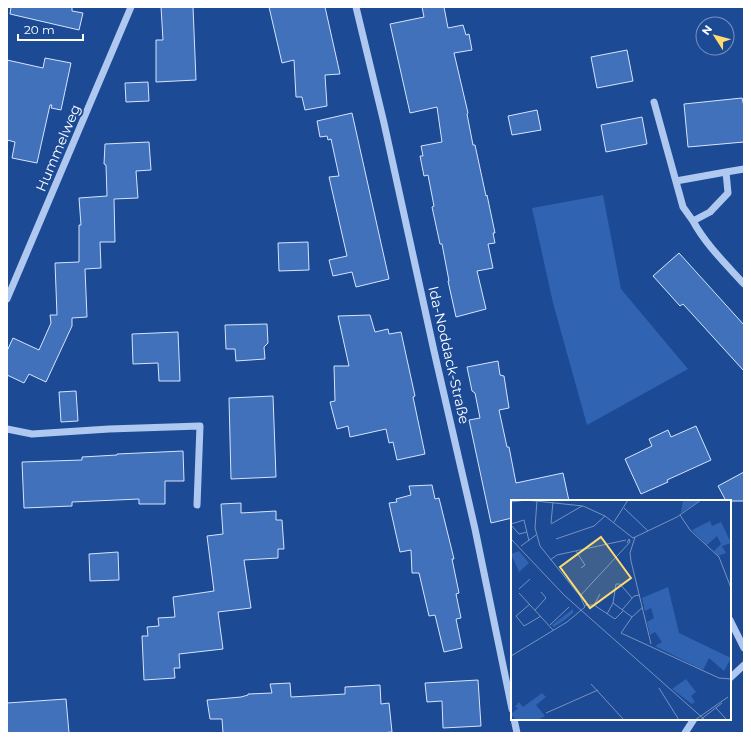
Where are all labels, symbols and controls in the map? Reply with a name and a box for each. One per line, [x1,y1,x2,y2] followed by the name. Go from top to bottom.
[18,16,83,42] scale bar
[695,16,735,56] north arrow
[24,22,55,37] text: 20 m
[699,22,715,38] text: N
[32,102,84,194] street label: Hummelweg
[424,284,474,426] street label: Ida-Noddack-Straße
[511,500,731,720] inset map

